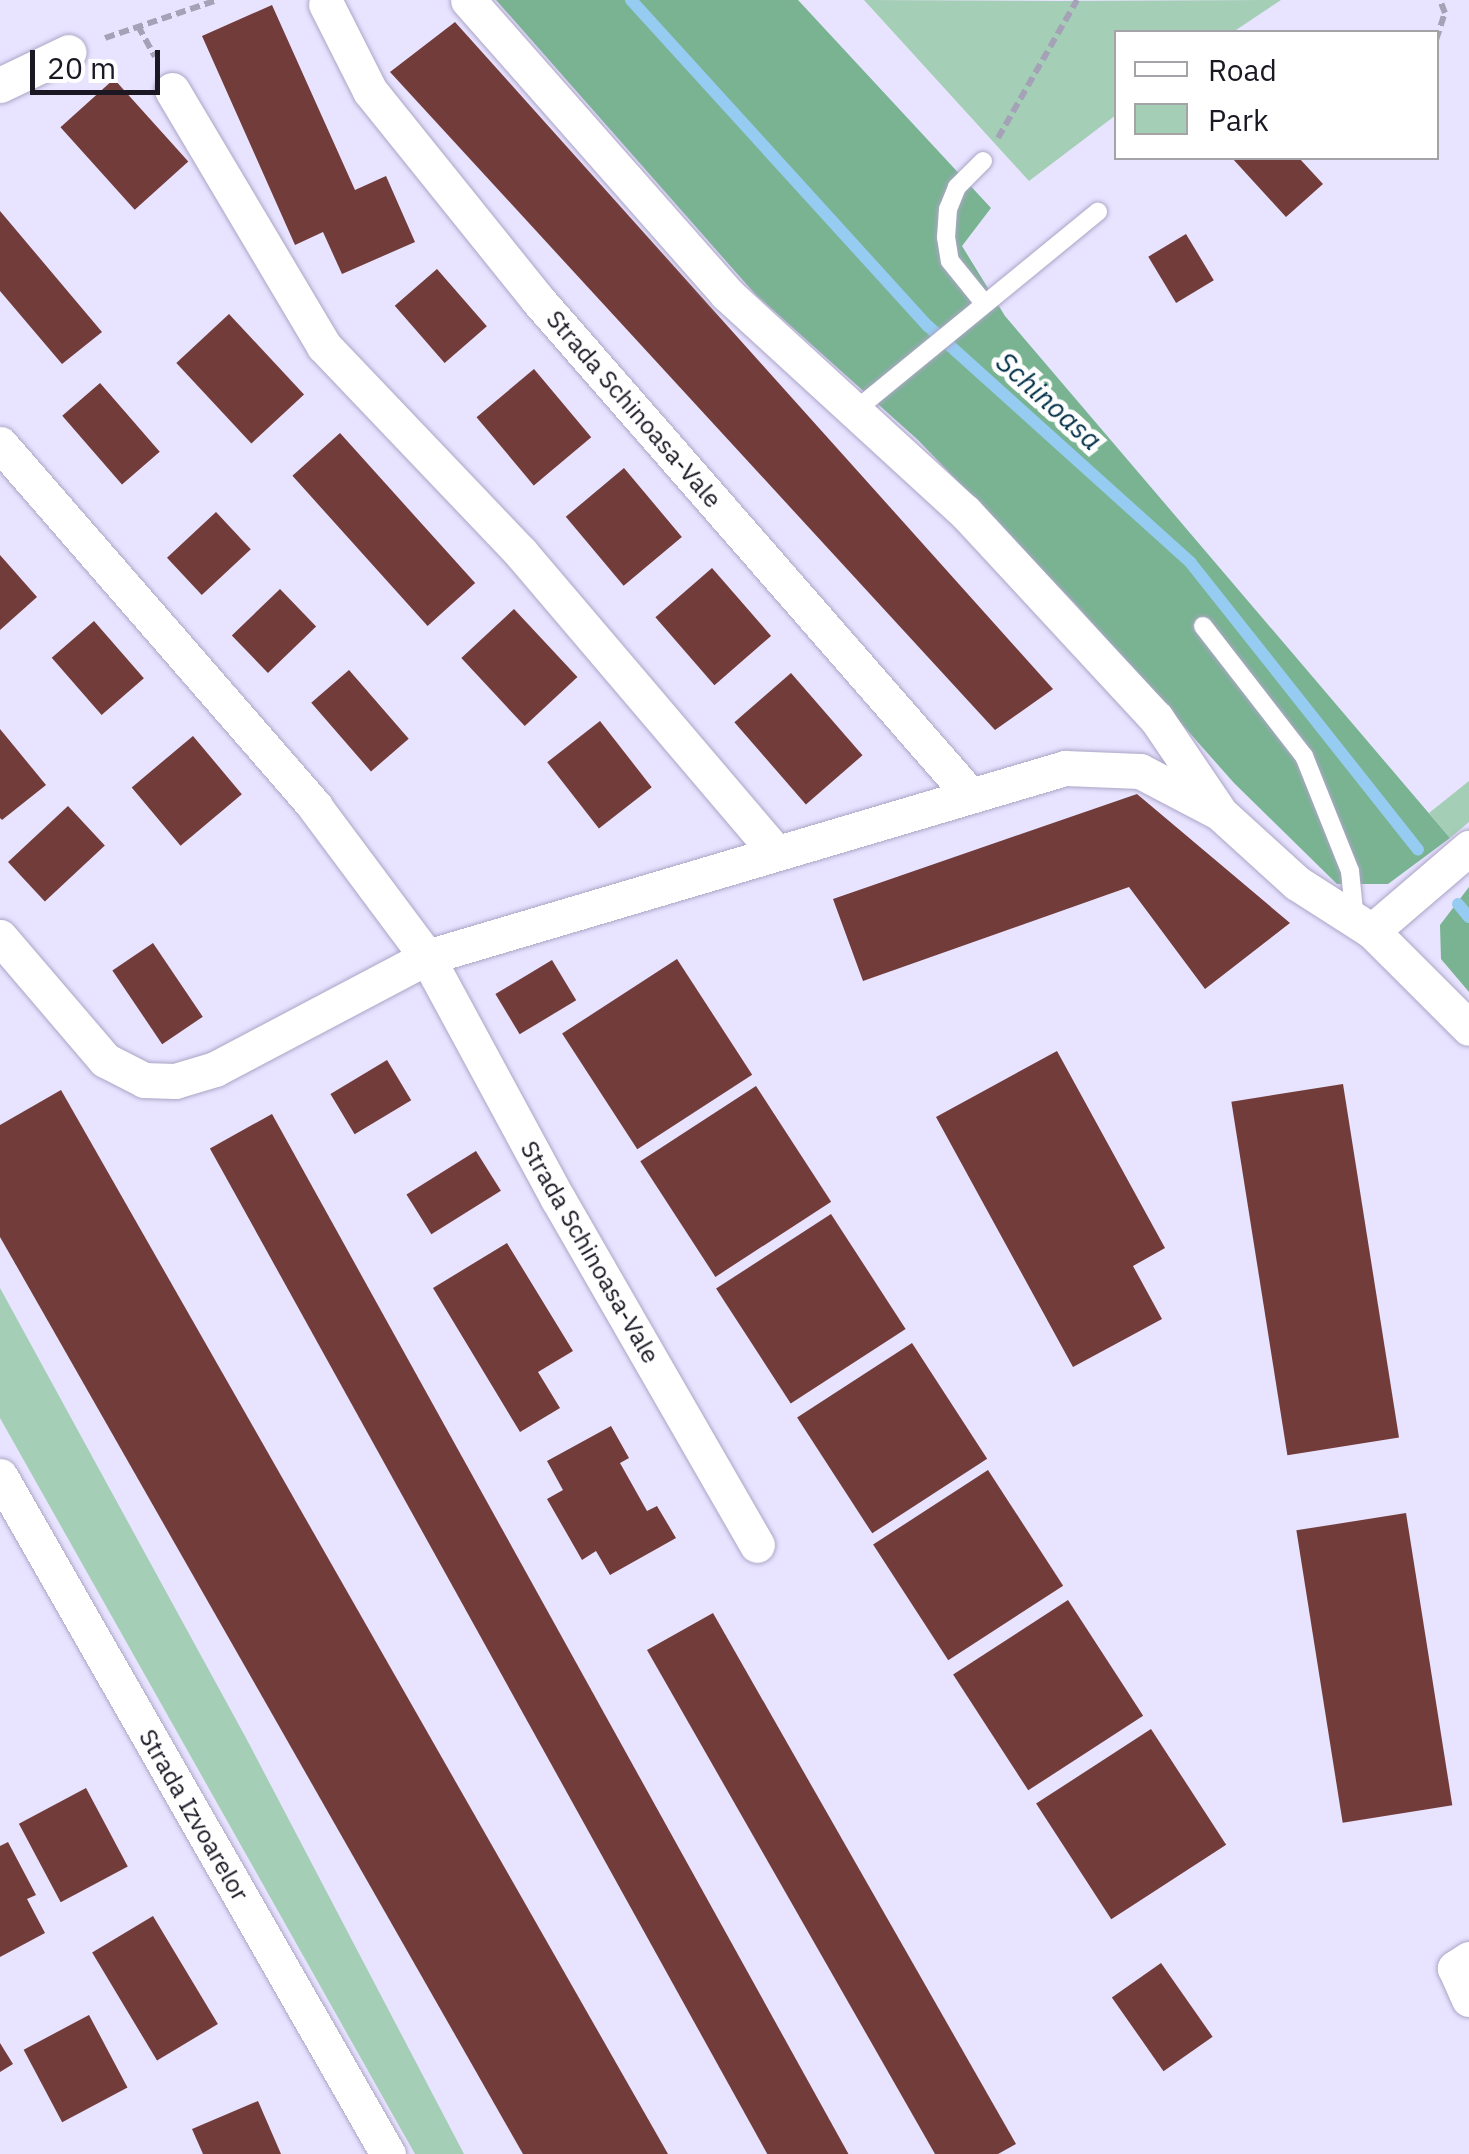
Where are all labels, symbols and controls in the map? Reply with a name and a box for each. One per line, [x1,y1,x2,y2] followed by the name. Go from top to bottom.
[35,30,165,92] scale bar
[1114,30,1439,160] legend
[47,48,116,87] text: 20 m
[1208,50,1277,89] text: Road
[1208,100,1269,139] text: Park
[540,304,728,514] street label: Strada Schinoasa-Vale
[989,345,1109,457] water label: Schinoasa
[514,1136,666,1368] street label: Strada Schinoasa-Vale
[133,1724,255,1906] street label: Strada Izvoarelor

